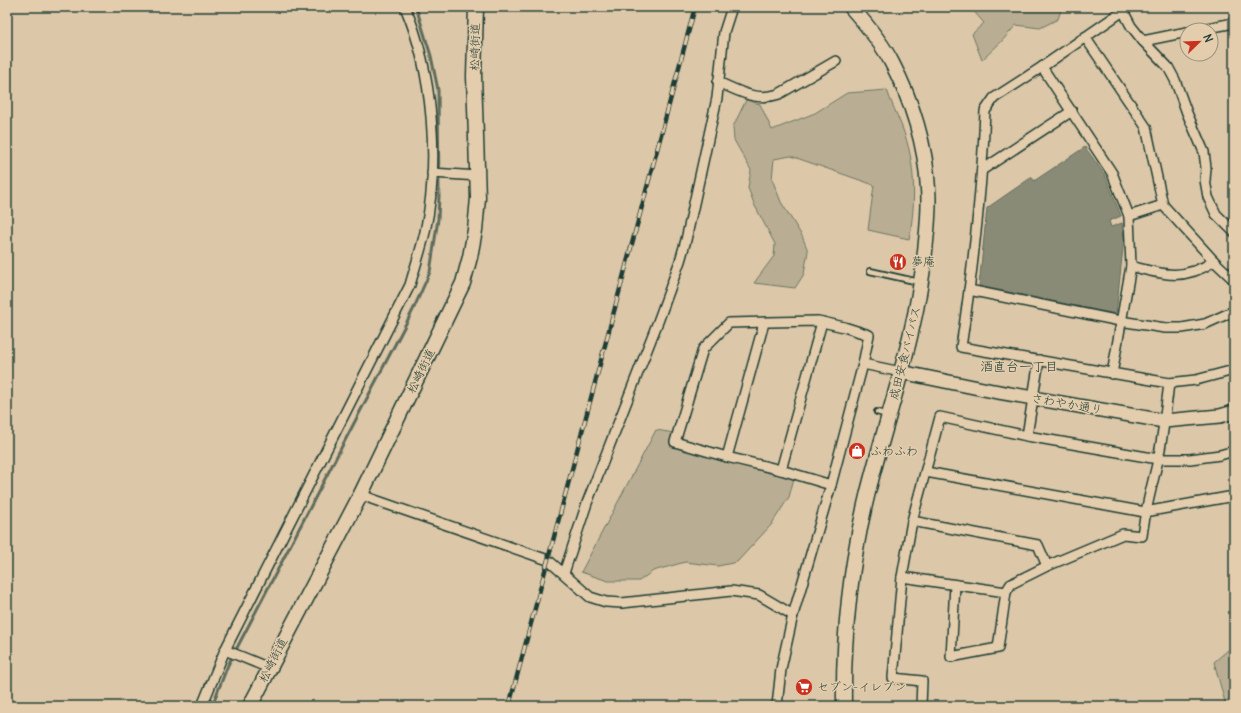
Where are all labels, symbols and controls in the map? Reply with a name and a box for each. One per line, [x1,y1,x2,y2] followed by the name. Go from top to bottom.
[1179,22,1219,62] north arrow
[467,23,482,71] street label: 松崎街道
[1200,32,1216,44] text: N
[888,252,908,272] restaurant icon: 夢庵
[911,254,935,269] place label: 夢庵
[886,305,923,401] street label: 成田安食バイパス
[403,346,438,396] street label: 松崎街道
[980,358,1058,375] district label: 酒直台一丁目
[1030,390,1104,417] street label: さわやか通り
[847,441,867,461] shop icon: ふわふわ
[870,443,918,458] place label: ふわふわ
[255,635,290,685] street label: 松崎街道
[794,677,814,697] supermarket icon: セブン-イレブン
[817,679,906,694] place label: セブン-イレブン

